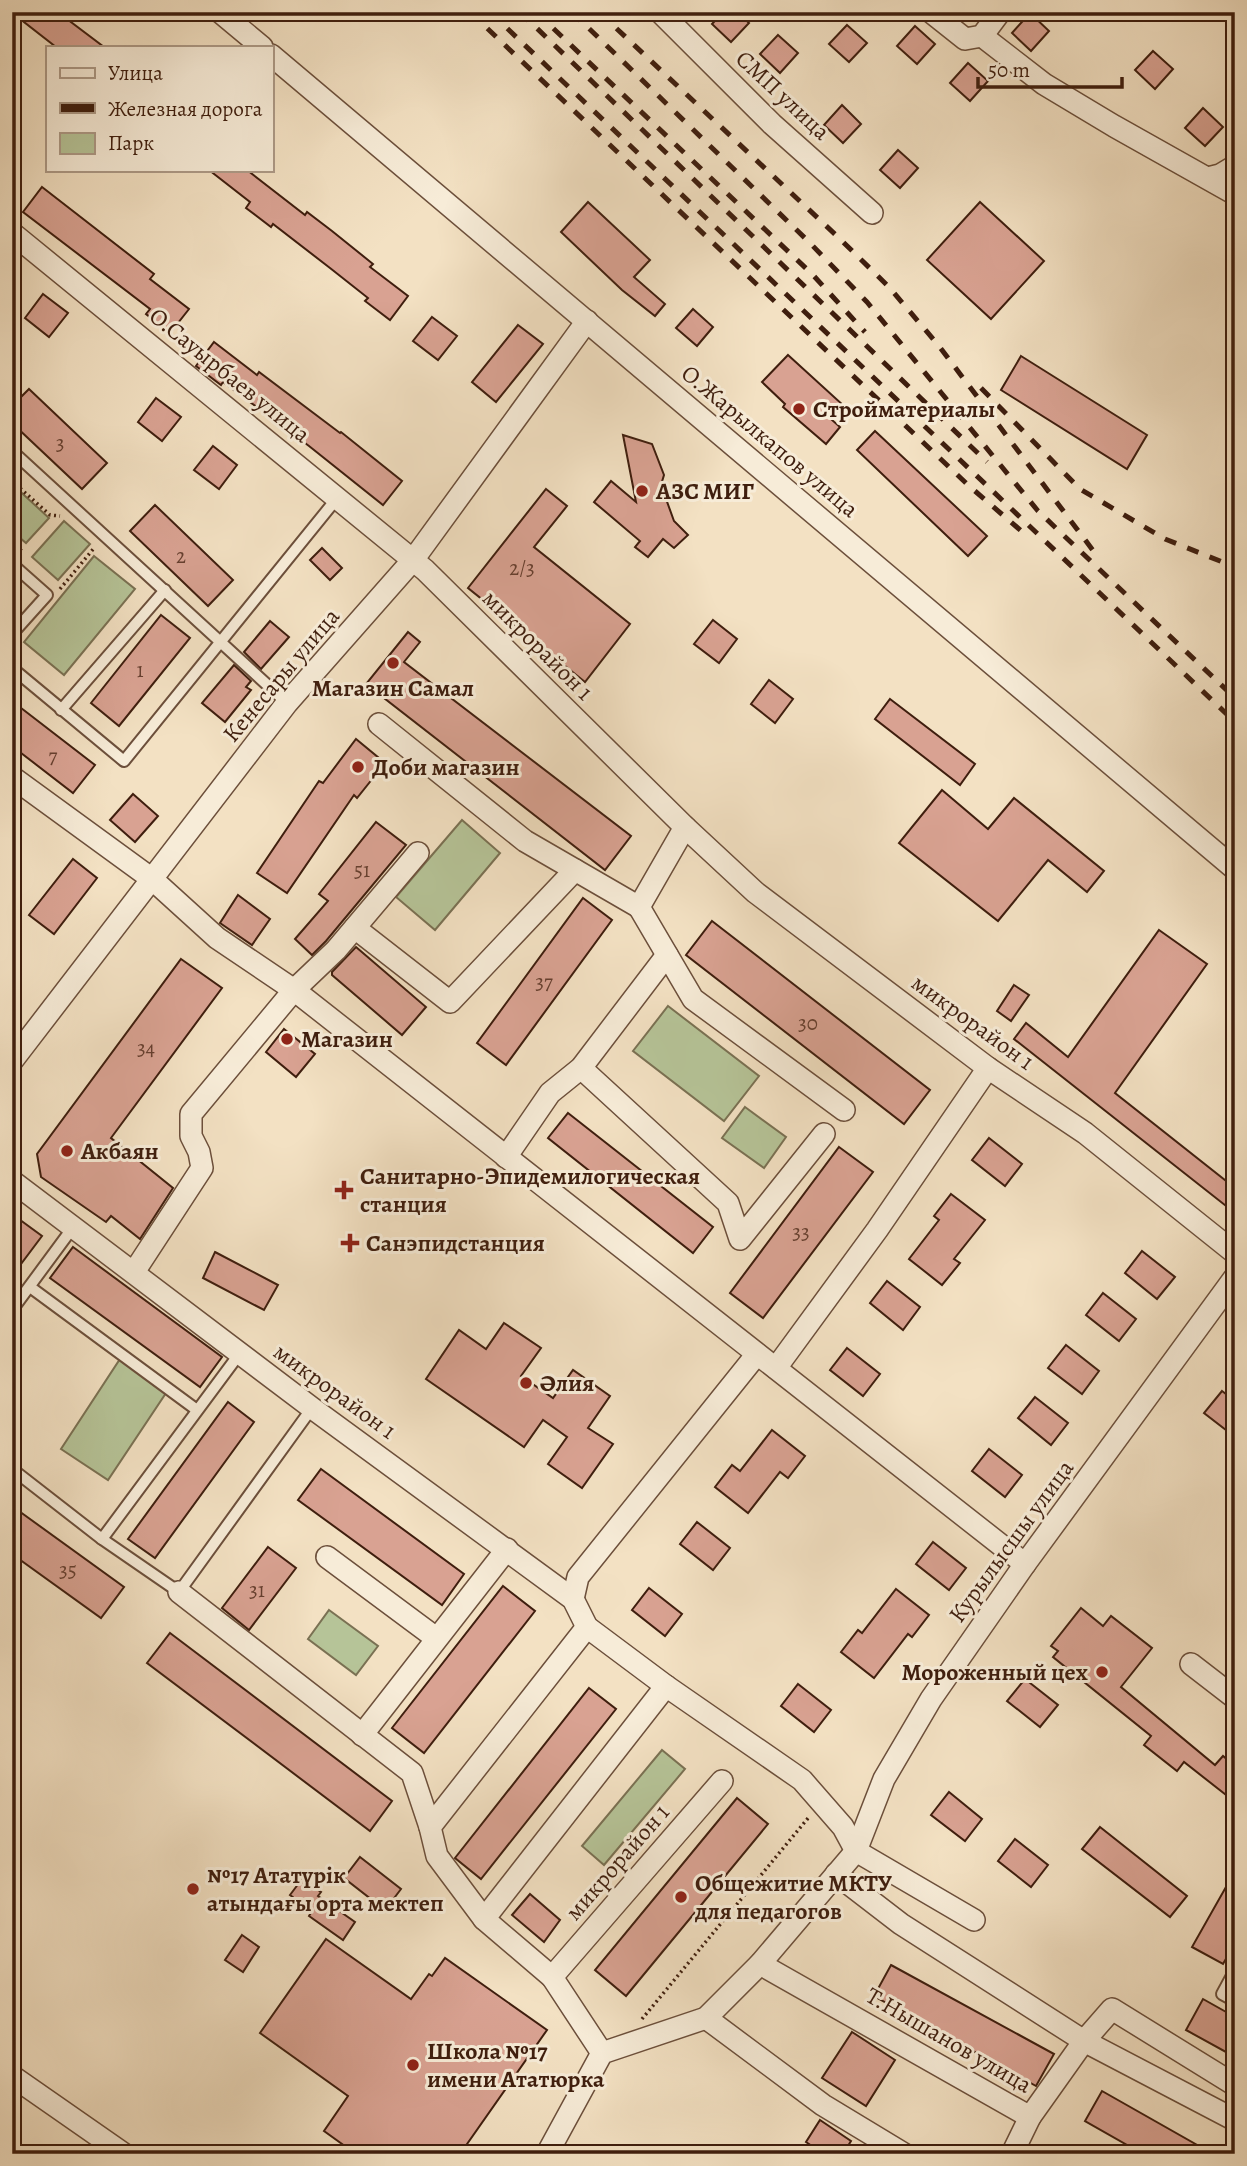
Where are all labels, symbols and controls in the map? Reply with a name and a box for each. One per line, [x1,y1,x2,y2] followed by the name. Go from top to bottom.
[729,43,837,147] street label: СМП улица
[46,46,273,172] legend
[978,46,1121,90] scale bar
[988,56,1030,84] text: 50 m
[108,59,163,87] text: Улица
[108,95,263,123] text: Железная дорога
[108,129,154,157] text: Парк
[143,300,317,450] street label: О.Сауырбаев улица
[675,357,865,525] street label: О.Жарылкапов улица
[813,393,995,425] place label: Стройматериалы
[791,401,807,417] marker: Стройматериалы
[56,429,64,457] house number: 3
[655,475,754,507] place label: АЗС МИГ
[634,483,650,499] marker: АЗС МИГ
[176,542,186,570] house number: 2
[509,554,535,582] house number: 2/3
[476,583,600,707] street label: микрорайон 1
[215,601,347,749] street label: Кенесары улица
[385,655,401,671] marker: Магазин Самал
[136,656,144,684] house number: 1
[312,672,474,704] place label: Магазин Самал
[49,742,58,770] house number: 7
[372,751,520,783] place label: Доби магазин
[350,759,366,775] marker: Доби магазин
[354,856,370,884] house number: 51
[905,967,1041,1077] street label: микрорайон 1
[535,968,553,996] house number: 37
[798,1009,818,1037] house number: 30
[301,1023,393,1055] place label: Магазин
[279,1031,295,1047] marker: Магазин
[137,1034,155,1062] house number: 34
[80,1135,159,1167] place label: Акбаян
[59,1143,75,1159] marker: Акбаян
[360,1160,700,1220] place label: Санитарно-Эпидемилогическая станция
[334,1180,354,1200] marker: Санитарно-Эпидемилогическая станция
[792,1218,810,1246] house number: 33
[366,1227,545,1259] place label: Санэпидстанция
[340,1233,360,1253] marker: Санэпидстанция
[267,1336,403,1446] street label: микрорайон 1
[540,1367,594,1399] place label: Әлия
[518,1375,534,1391] marker: Әлия
[941,1453,1081,1629] street label: Курылысшы улица
[59,1556,77,1584] house number: 35
[249,1576,265,1604] house number: 31
[901,1656,1088,1688] place label: Мороженный цех
[1094,1664,1110,1680] marker: Мороженный цех
[558,1797,676,1927] street label: микрорайон 1
[207,1859,444,1919] place label: №17 Ататүрік атындағы орта мектеп
[694,1867,893,1927] place label: Общежитие МКТУ для педагогов
[185,1881,201,1897] marker: №17 Ататүрік атындағы орта мектеп
[673,1889,689,1905] marker: Общежитие МКТУ для педагогов
[860,1979,1038,2101] street label: Т.Нышанов улица
[427,2035,605,2095] place label: Школа №17 имени Ататюрка
[405,2057,421,2073] marker: Школа №17 имени Ататюрка

